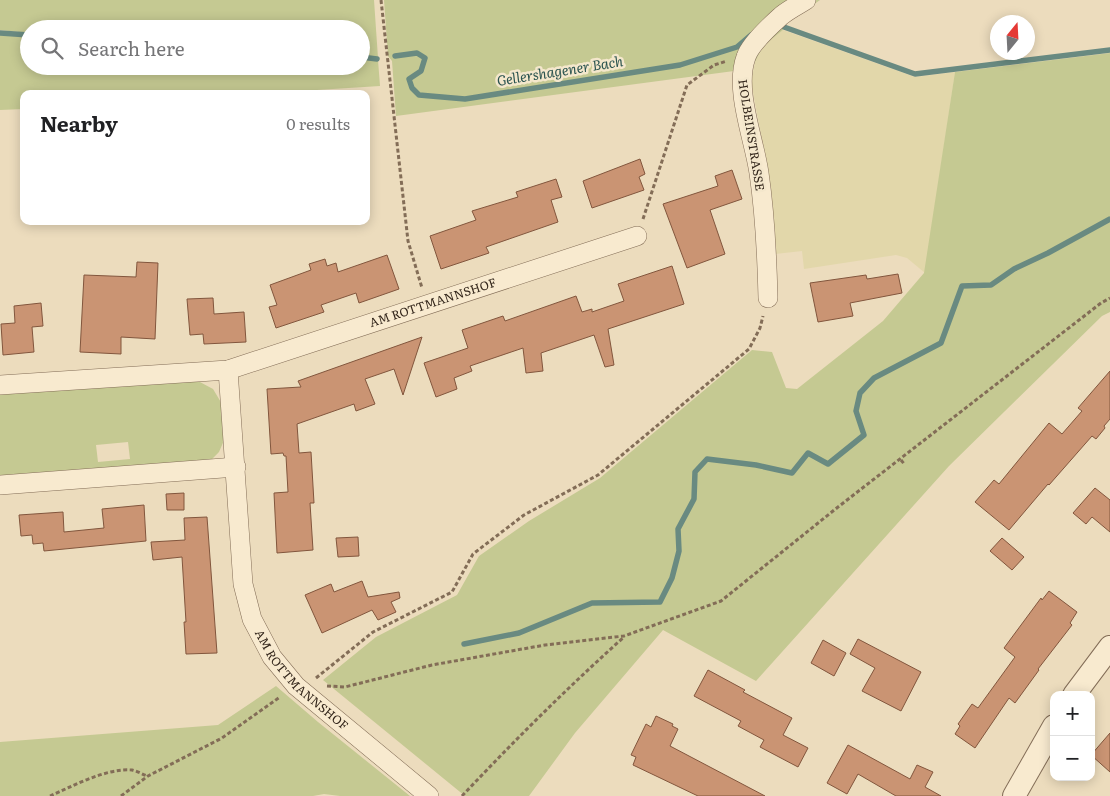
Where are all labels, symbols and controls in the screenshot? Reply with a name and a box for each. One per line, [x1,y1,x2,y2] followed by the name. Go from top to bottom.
[990,15,1035,60] north arrow
[20,20,370,75] search box
[38,34,66,62] icon: search
[78,34,185,62] text: Search here
[495,50,625,90] water label: Gellershagener Bach
[734,78,770,192] street label: HOLBEINSTRASSE
[40,107,118,138] text: Nearby
[286,111,350,135] text: 0 results
[367,273,498,331] street label: AM ROTTMANNSHOF
[251,626,352,734] street label: AM ROTTMANNSHOF
[1050,691,1095,781] map controls
[1050,691,1095,736] button: +
[1050,736,1095,781] button: −

